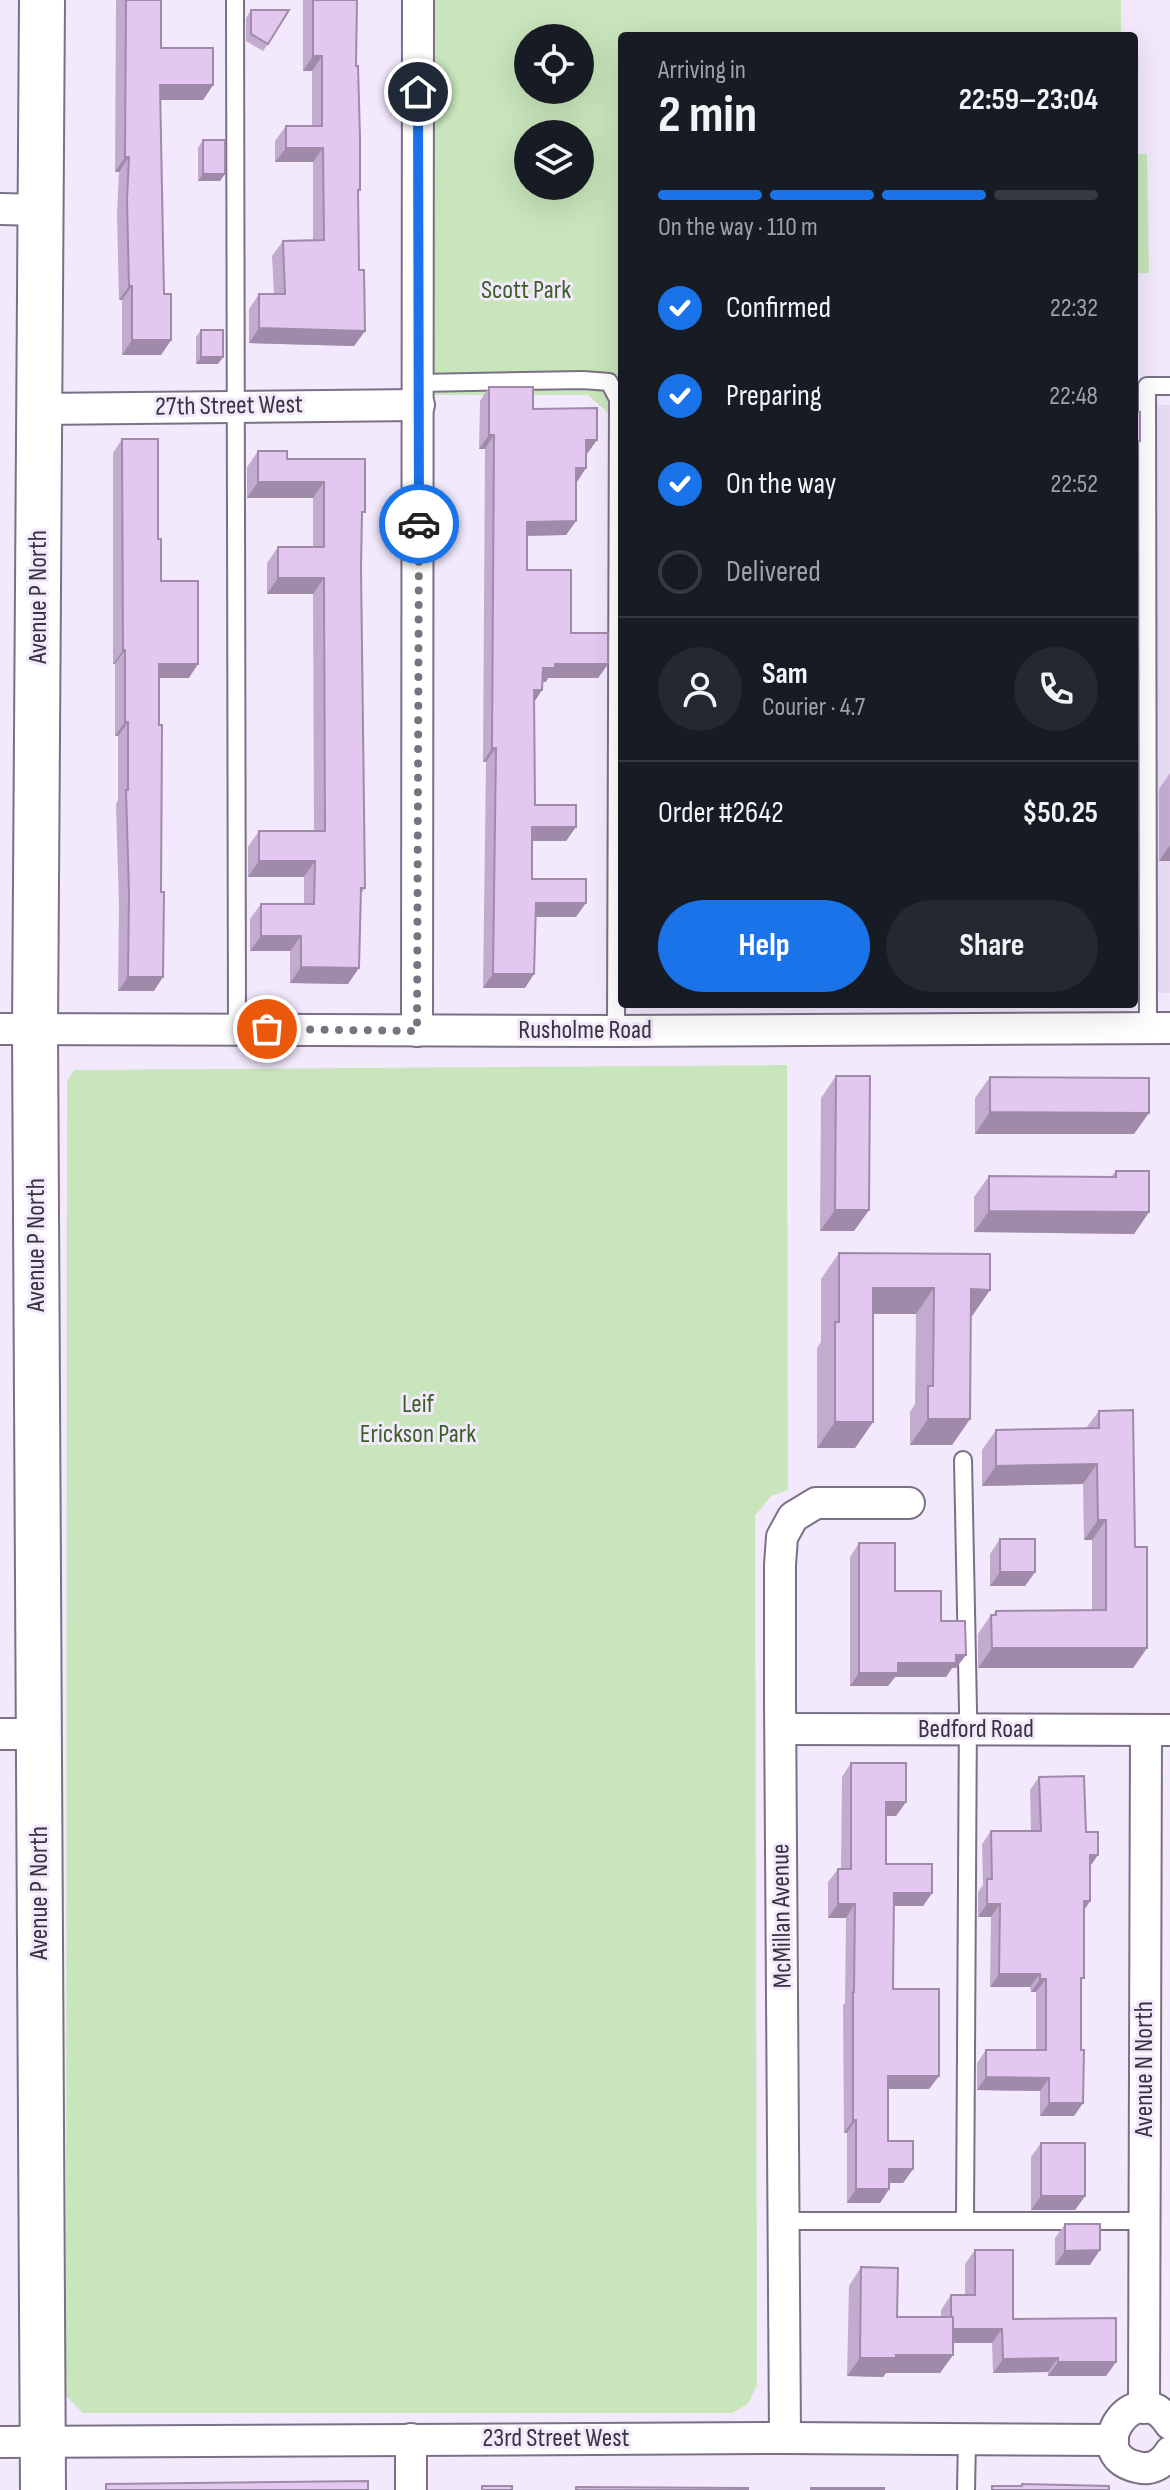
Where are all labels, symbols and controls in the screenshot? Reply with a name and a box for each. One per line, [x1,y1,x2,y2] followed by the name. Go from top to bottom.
[514,24,594,200] map controls
[514,24,594,104] button: locate
[658,55,746,86] text: Arriving in
[384,58,452,126] pin
[396,70,440,114] icon: home
[959,82,1098,118] text: 22:59–23:04
[658,84,757,147] text: 2 min
[514,120,594,200] button: layers
[658,212,818,243] text: On the way · 110 m
[481,275,571,306] park label: Scott Park
[658,286,702,330] icon: check
[726,290,831,326] text: Confirmed
[1050,293,1098,324] text: 22:32
[658,374,702,418] icon: check
[726,378,822,414] text: Preparing
[1049,381,1098,412] text: 22:48
[155,389,303,423] street label: 27th Street West
[658,462,702,506] icon: check
[726,466,836,502] text: On the way
[1050,469,1098,500] text: 22:52
[379,484,459,564] courier
[397,502,441,546] icon: car
[23,530,54,665] street label: Avenue P North
[726,554,821,590] text: Delivered
[658,647,742,731] button: person
[1014,647,1098,731] button: phone
[762,656,808,692] text: Sam
[762,692,865,723] text: Courier · 4.7
[658,795,784,831] text: Order #2642
[1022,795,1098,831] text: $50.25
[658,900,870,992] button: Help
[886,900,1098,992] button: Share
[233,995,301,1063] pin
[245,1007,289,1051] icon: bag
[518,1015,652,1046] street label: Rusholme Road
[21,1178,52,1313] street label: Avenue P North
[360,1389,476,1450] park label: Leif Erickson Park
[918,1714,1034,1745] street label: Bedford Road
[24,1826,55,1961] street label: Avenue P North
[765,1843,799,1989] street label: McMillan Avenue
[1129,2001,1160,2138] street label: Avenue N North
[483,2423,630,2454] street label: 23rd Street West

